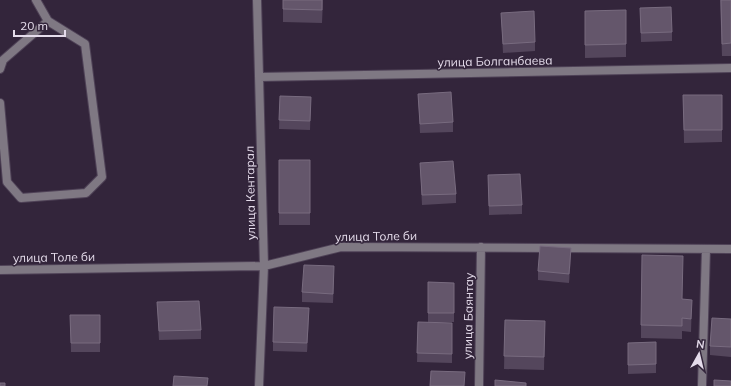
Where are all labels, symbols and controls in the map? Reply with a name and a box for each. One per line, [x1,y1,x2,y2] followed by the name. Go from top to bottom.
[14,12,65,38] scale bar
[20,18,48,33] text: 20 m
[437,52,553,70] street label: улица Болганбаева
[242,146,258,240] street label: улица Кентарал
[335,228,417,244] street label: улица Толе би
[13,249,95,265] street label: улица Толе би
[460,272,476,359] street label: улица Баянтау
[679,334,719,374] north arrow
[695,337,705,352] text: N

